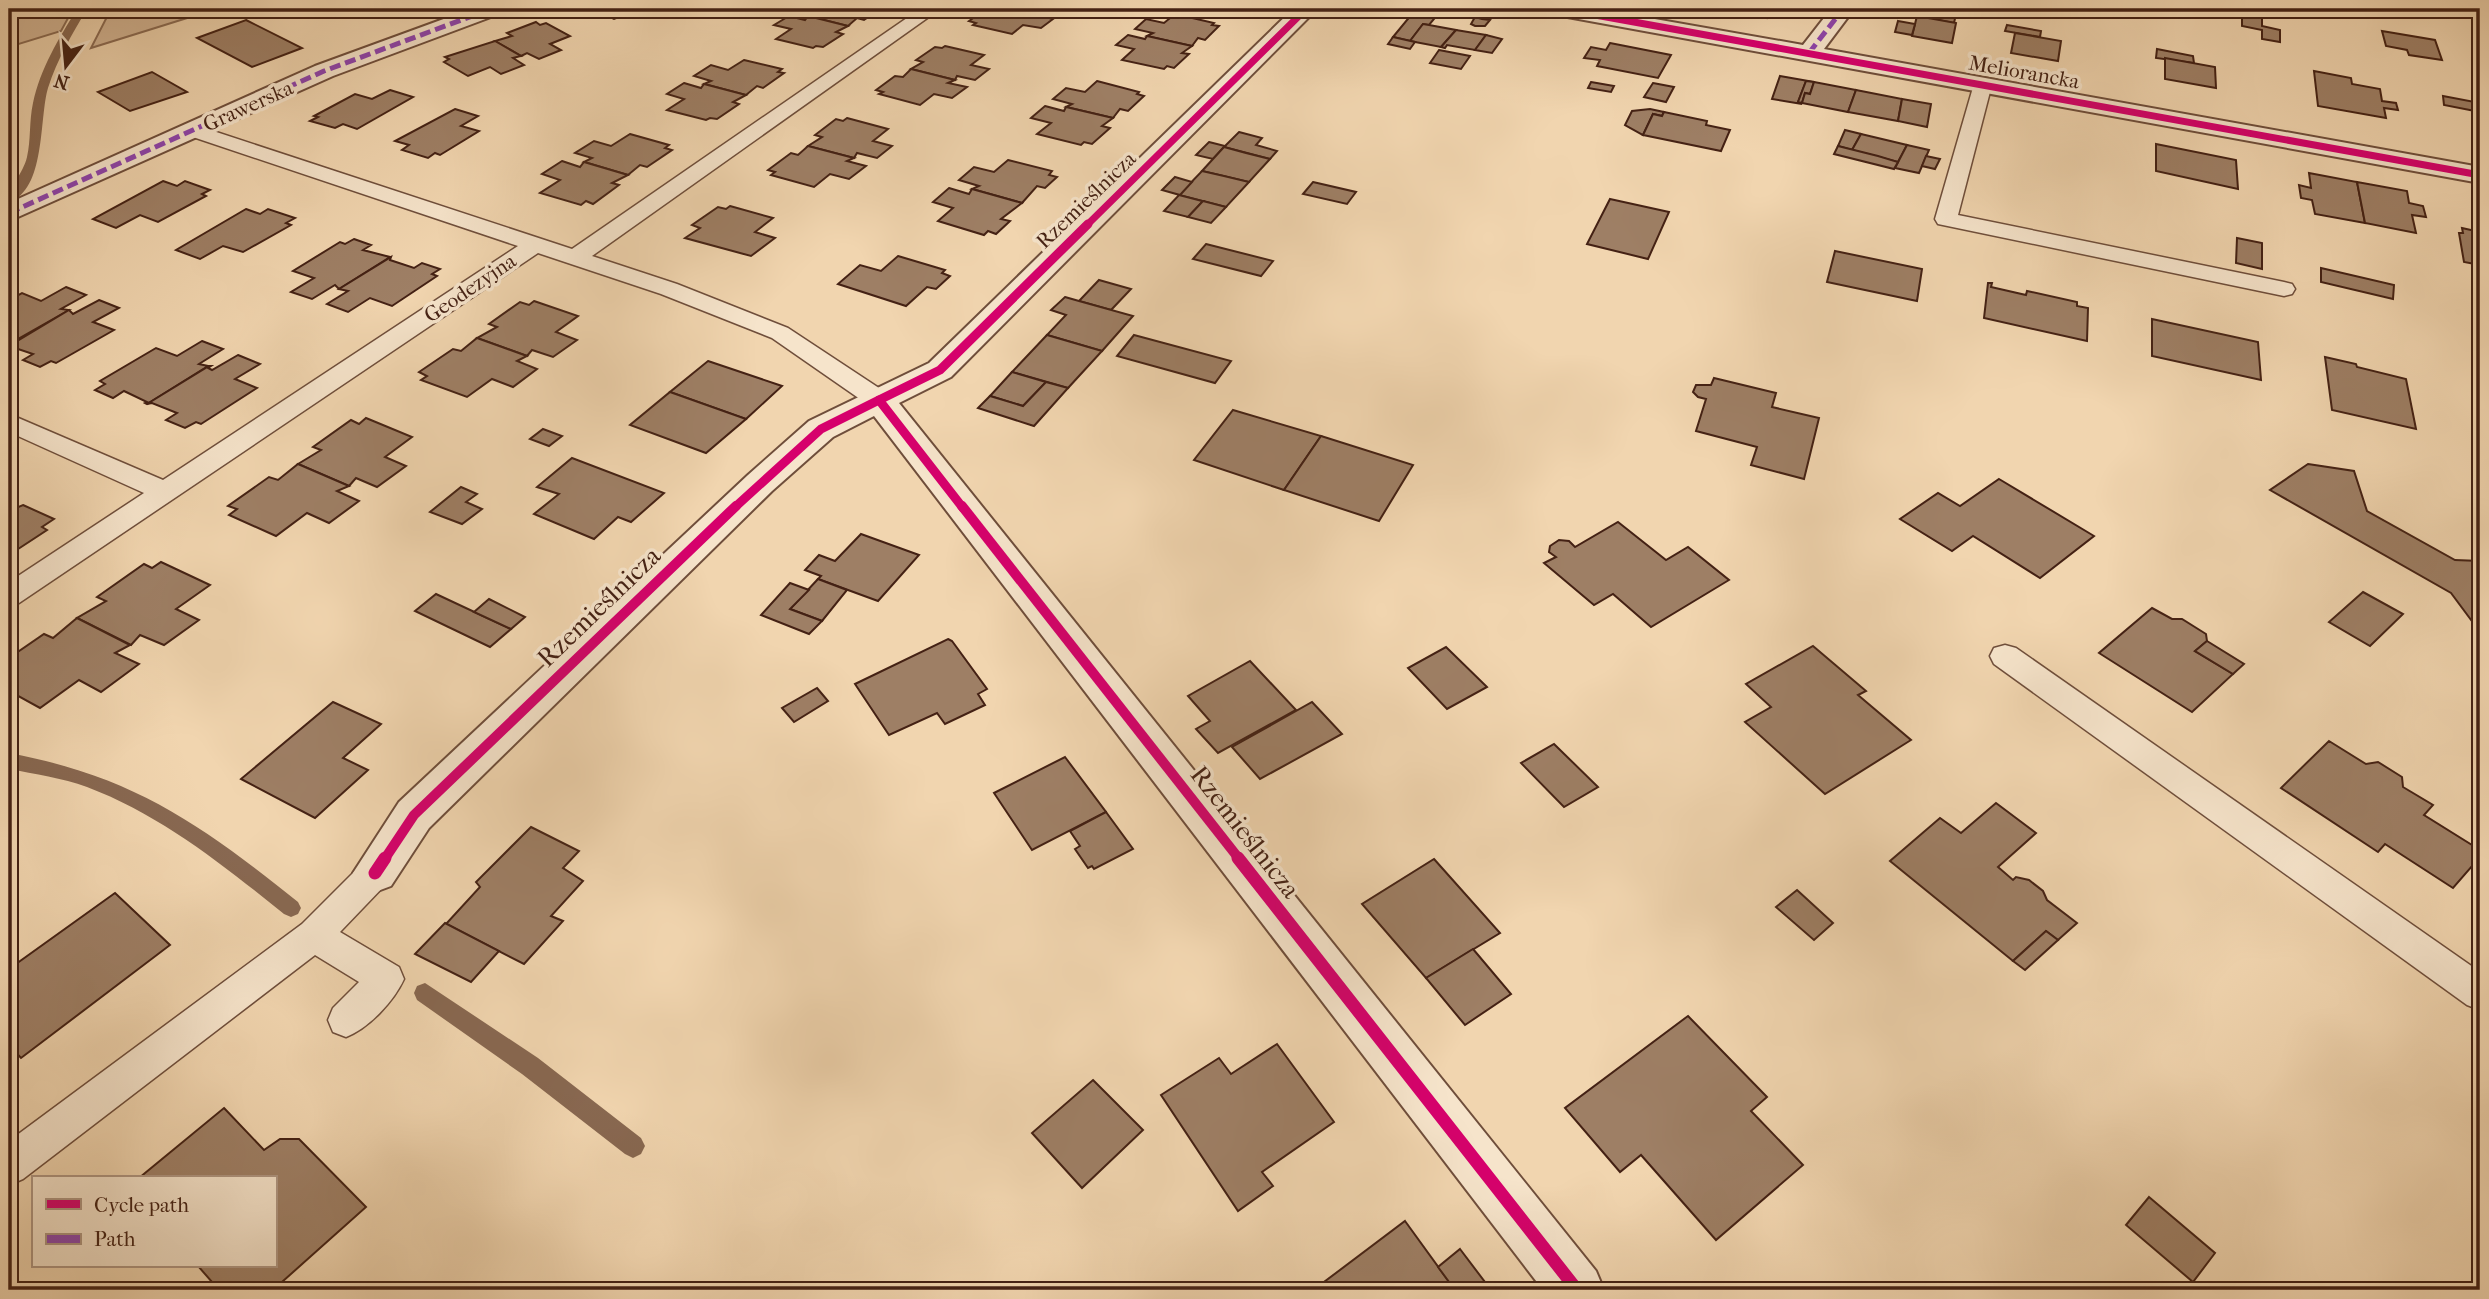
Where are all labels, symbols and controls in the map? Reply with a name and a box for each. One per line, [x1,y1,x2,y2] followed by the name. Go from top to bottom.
[32,32,102,102] north arrow
[1967,50,2082,94] street label: Meliorancka
[51,69,72,94] text: N
[199,75,297,136] street label: Grawerska
[1031,146,1141,253] street label: Rzemieślnicza
[420,248,521,327] street label: Geodezyjna
[531,540,668,674] street label: Rzemieślnicza
[1184,760,1307,905] street label: Rzemieślnicza
[32,1176,276,1268] legend
[94,1193,189,1217] text: Cycle path
[94,1227,136,1251] text: Path

